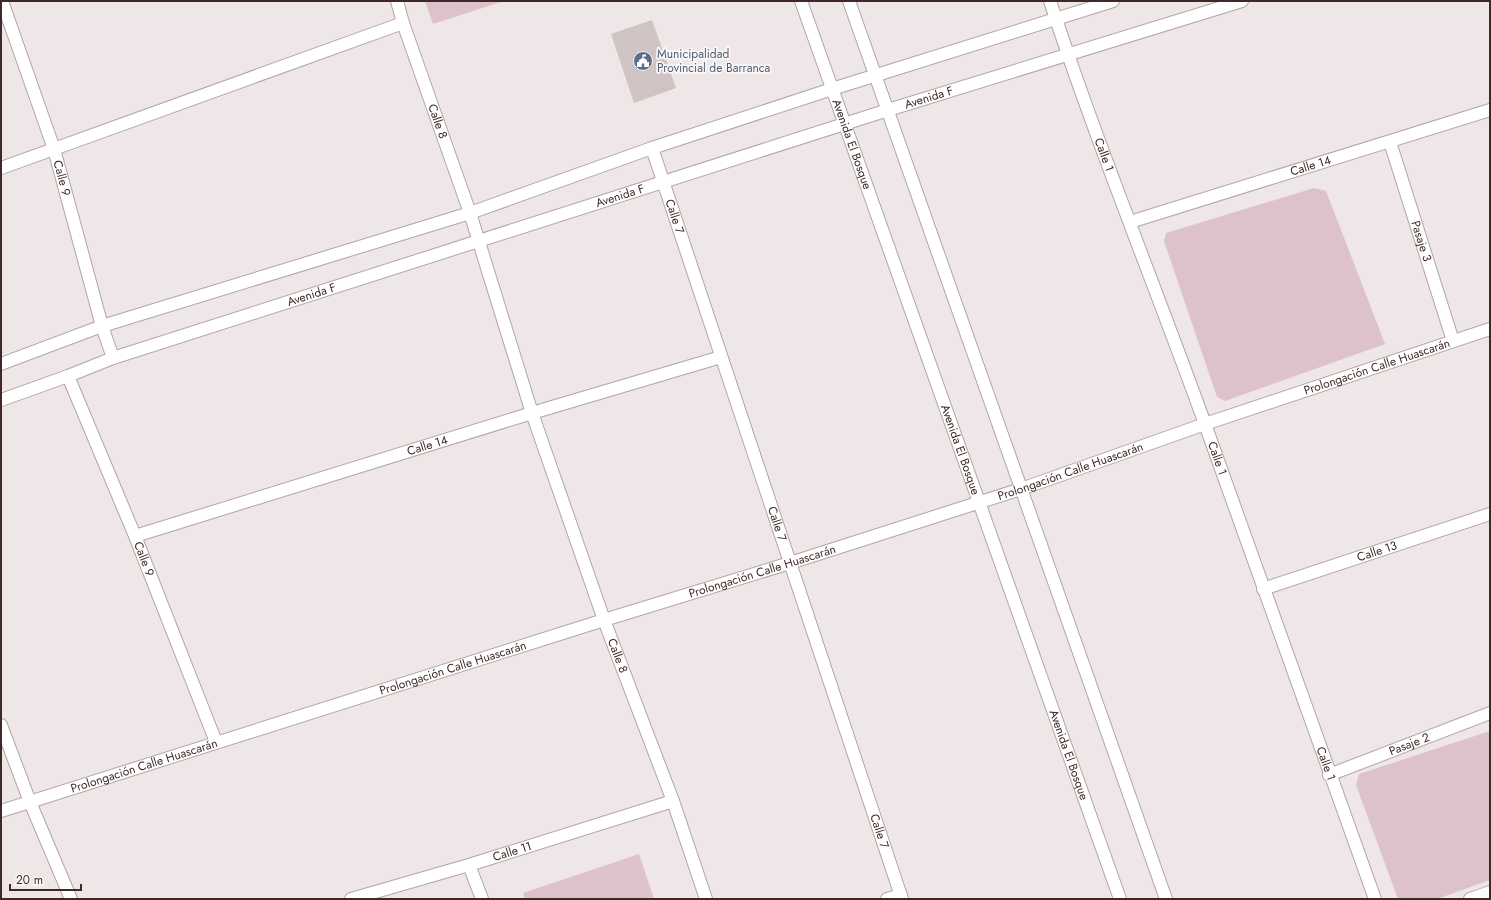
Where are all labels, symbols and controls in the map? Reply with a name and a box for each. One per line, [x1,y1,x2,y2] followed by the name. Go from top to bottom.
[657,45,770,77] place label: Municipalidad Provincial de Barranca
[632,50,654,72] public building icon: Municipalidad Provincial de Barranca
[902,81,955,113] street label: Avenida F
[828,97,876,192] street label: Avenida El Bosque
[423,101,452,141] street label: Calle 8
[1090,135,1119,174] street label: Calle 1
[1288,151,1333,181] street label: Calle 14
[48,158,75,198] street label: Calle 9
[593,180,647,212] street label: Avenida F
[661,197,689,237] street label: Calle 7
[1406,218,1436,264] street label: Pasaje 3
[285,278,338,311] street label: Avenida F
[1301,334,1452,399] street label: Prolongación Calle Huascarán
[936,402,985,497] street label: Avenida El Bosque
[405,431,450,460] street label: Calle 14
[995,438,1146,505] street label: Prolongación Calle Huascarán
[1203,439,1232,478] street label: Calle 1
[763,504,791,544] street label: Calle 7
[1355,536,1400,566] street label: Calle 13
[129,539,159,579] street label: Calle 9
[686,540,838,603] street label: Prolongación Calle Huascarán
[377,636,529,700] street label: Prolongación Calle Huascarán
[603,636,632,676] street label: Calle 8
[1044,707,1093,802] street label: Avenida El Bosque
[1386,728,1432,760] street label: Pasaje 2
[68,734,220,797] street label: Prolongación Calle Huascarán
[1312,744,1340,783] street label: Calle 1
[865,811,894,852] street label: Calle 7
[490,837,534,866] street label: Calle 11
[10,866,81,892] scale bar
[16,871,43,889] text: 20 m

